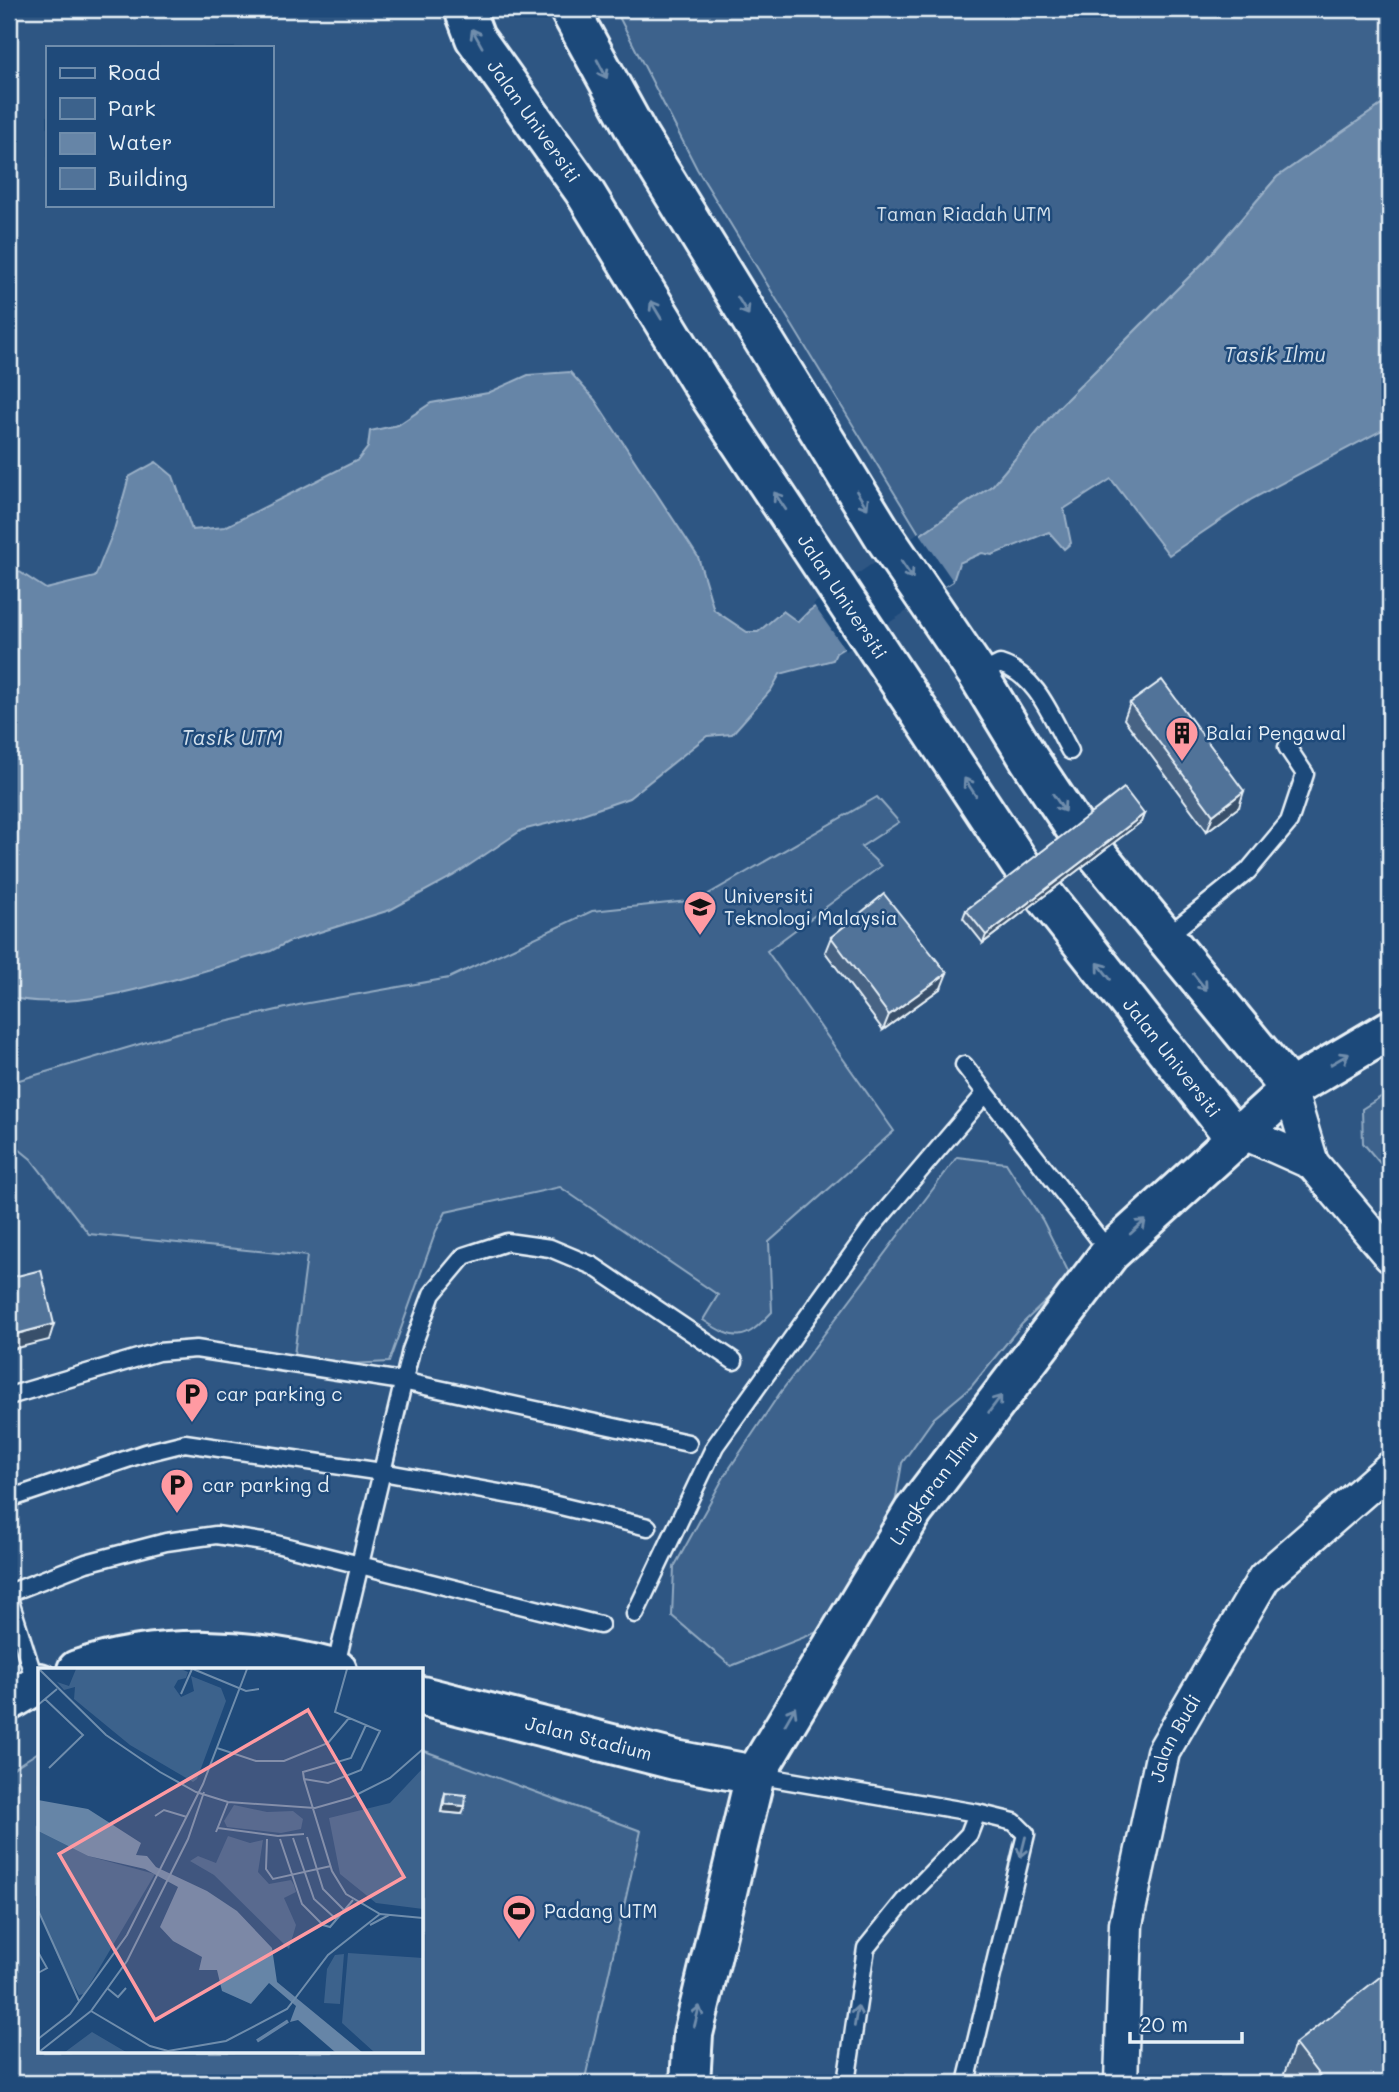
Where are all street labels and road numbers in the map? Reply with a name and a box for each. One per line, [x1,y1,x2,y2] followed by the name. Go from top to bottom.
[482,54,587,187] street label: Jalan Universiti
[793,529,894,664] street label: Jalan Universiti
[1118,992,1227,1122] street label: Jalan Universiti
[883,1425,983,1549] street label: Lingkaran Ilmu
[1144,1689,1206,1785] street label: Jalan Budi
[523,1710,655,1766] street label: Jalan Stadium

